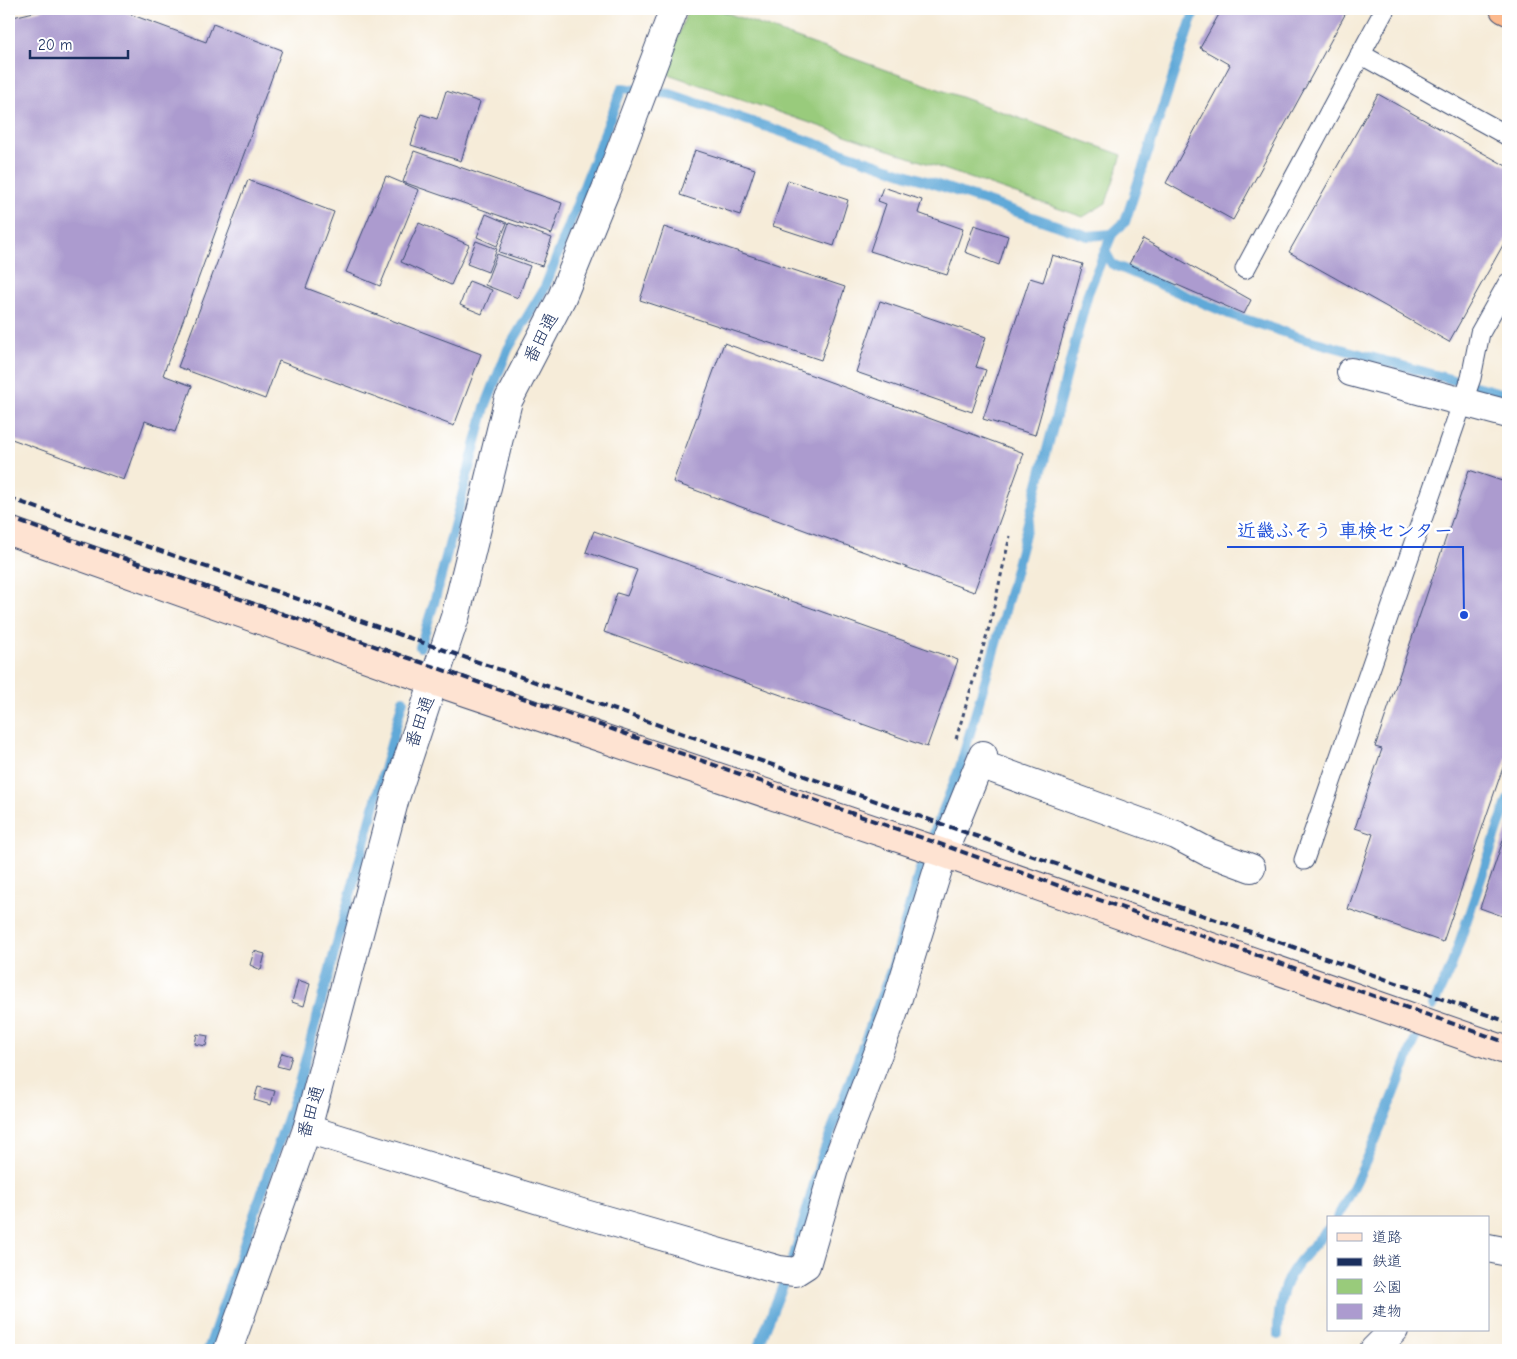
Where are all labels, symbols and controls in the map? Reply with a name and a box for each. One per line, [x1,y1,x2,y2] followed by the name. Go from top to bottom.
[30,28,128,60] scale bar
[38,36,72,54] text: 20 m
[519,309,563,367] street label: 番田通
[1227,513,1463,547] callout: 近畿ふそう 車検センター
[1237,520,1453,542] text: 近畿ふそう 車検センター
[401,693,439,751] street label: 番田通
[293,1083,329,1141] street label: 番田通
[1327,1216,1490,1332] legend
[1372,1228,1402,1246] text: 道路
[1372,1252,1402,1270] text: 鉄道
[1372,1278,1402,1296] text: 公園
[1372,1302,1402,1320] text: 建物

